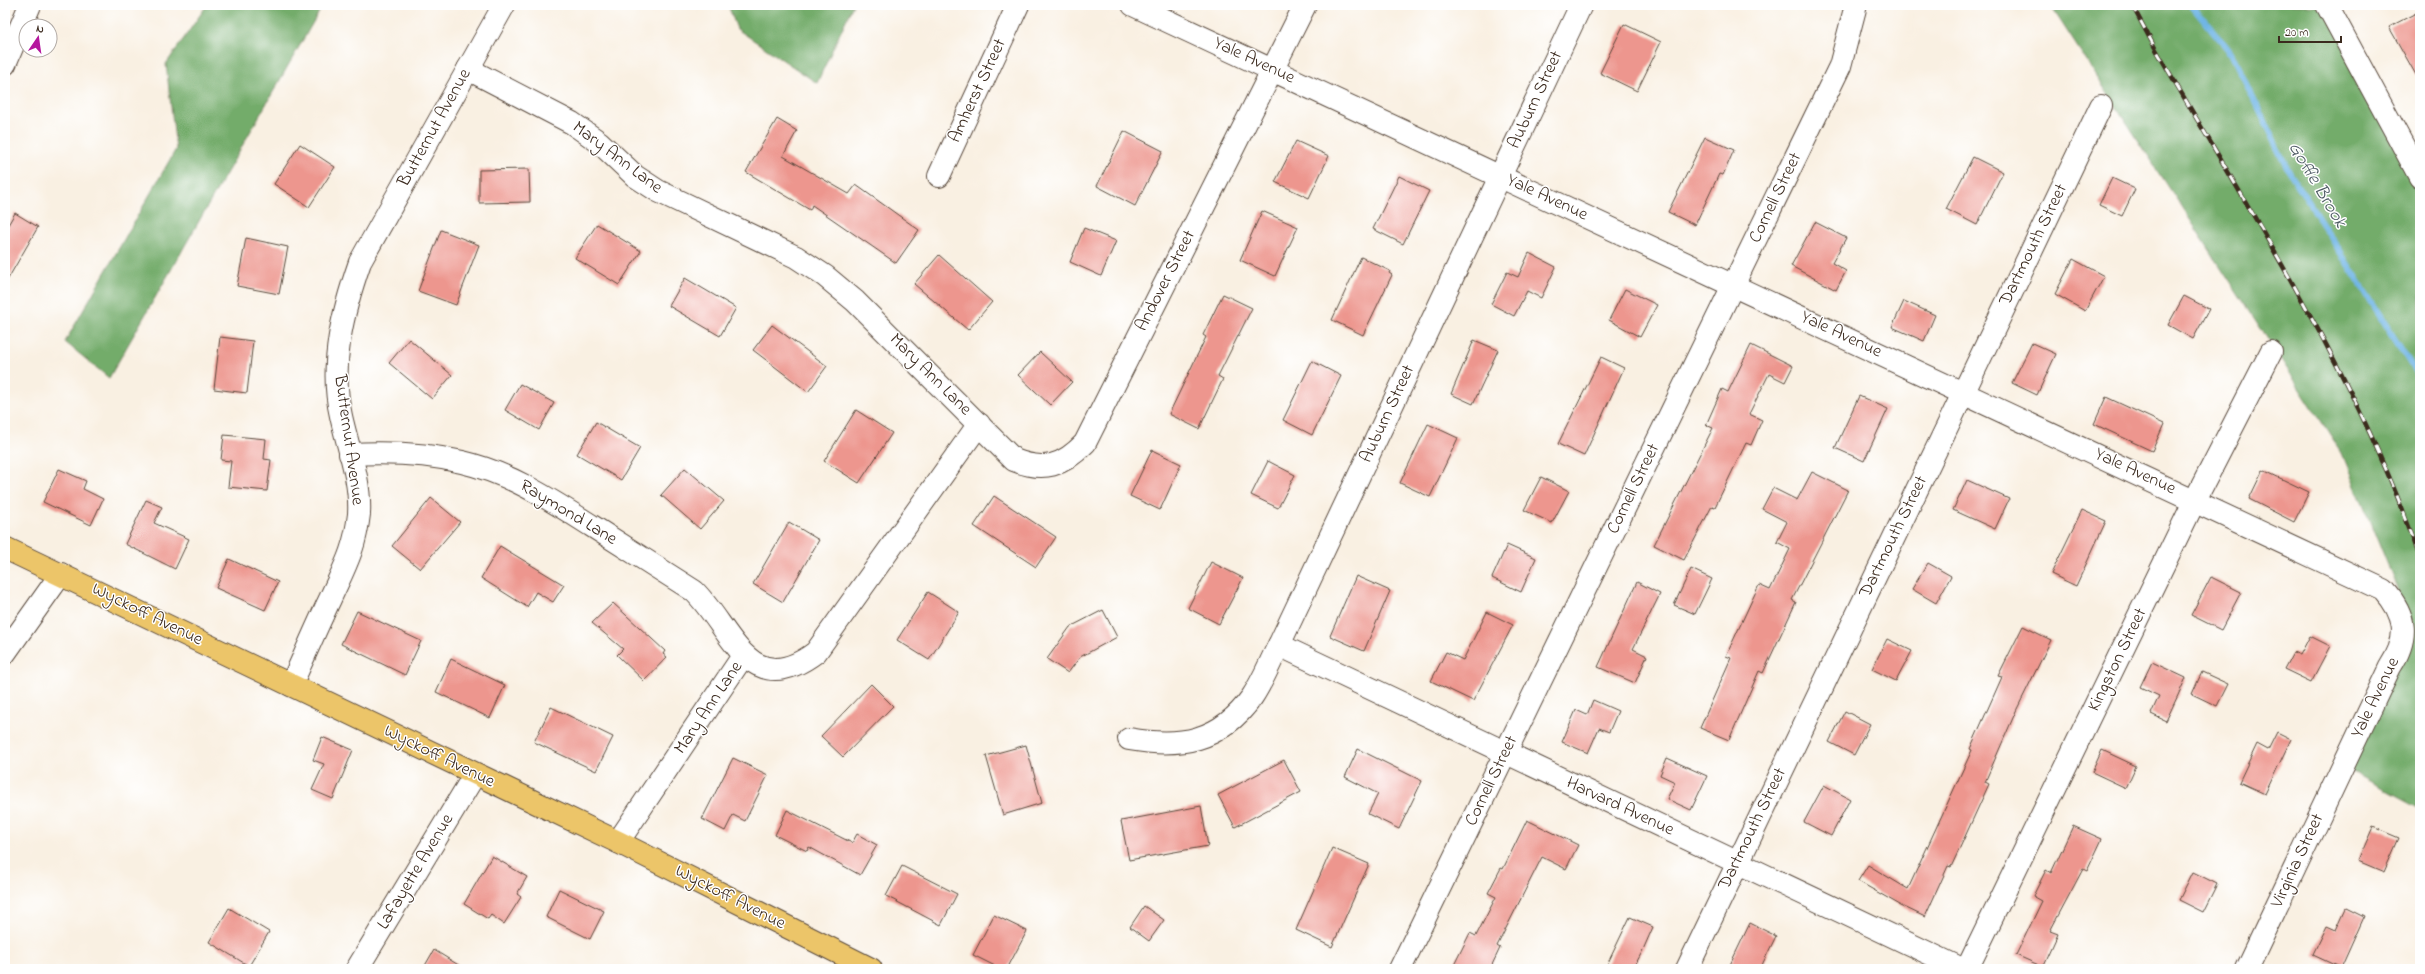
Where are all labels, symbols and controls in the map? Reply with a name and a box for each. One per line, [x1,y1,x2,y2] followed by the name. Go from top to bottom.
[18,18,58,58] north arrow
[2279,18,2341,44] scale bar
[35,21,45,38] text: N
[2285,24,2308,42] text: 20 m
[1209,31,1300,92] street label: Yale Avenue
[942,35,1014,147] street label: Amherst Street
[1502,47,1570,153] street label: Auburn Street
[391,63,479,193] street label: Butternut Avenue
[566,115,668,201] street label: Mary Ann Lane
[2281,137,2354,234] water label: Goffle Brook
[1743,148,1809,248] street label: Cornell Street
[1502,168,1593,229] street label: Yale Avenue
[1993,180,2075,311] street label: Dartmouth Street
[1129,226,1203,336] street label: Andover Street
[1796,305,1887,366] street label: Yale Avenue
[883,328,978,423] street label: Mary Ann Lane
[1354,361,1422,467] street label: Auburn Street
[326,372,370,508] street label: Butternut Avenue
[1601,439,1667,539] street label: Cornell Street
[2090,442,2181,503] street label: Yale Avenue
[1853,472,1935,603] street label: Dartmouth Street
[514,474,623,553] street label: Raymond Lane
[87,577,208,654] street label: Wyckoff Avenue
[2082,604,2155,717] street label: Kingston Street
[2345,652,2407,743] street label: Yale Avenue
[668,655,750,760] street label: Mary Ann Lane
[379,719,500,796] street label: Wyckoff Avenue
[1459,731,1525,831] street label: Cornell Street
[1712,764,1794,895] street label: Dartmouth Street
[1562,771,1679,844] street label: Harvard Avenue
[371,808,461,935] street label: Lafayette Avenue
[2264,810,2332,914] street label: Virginia Street
[670,859,791,937] street label: Wyckoff Avenue

